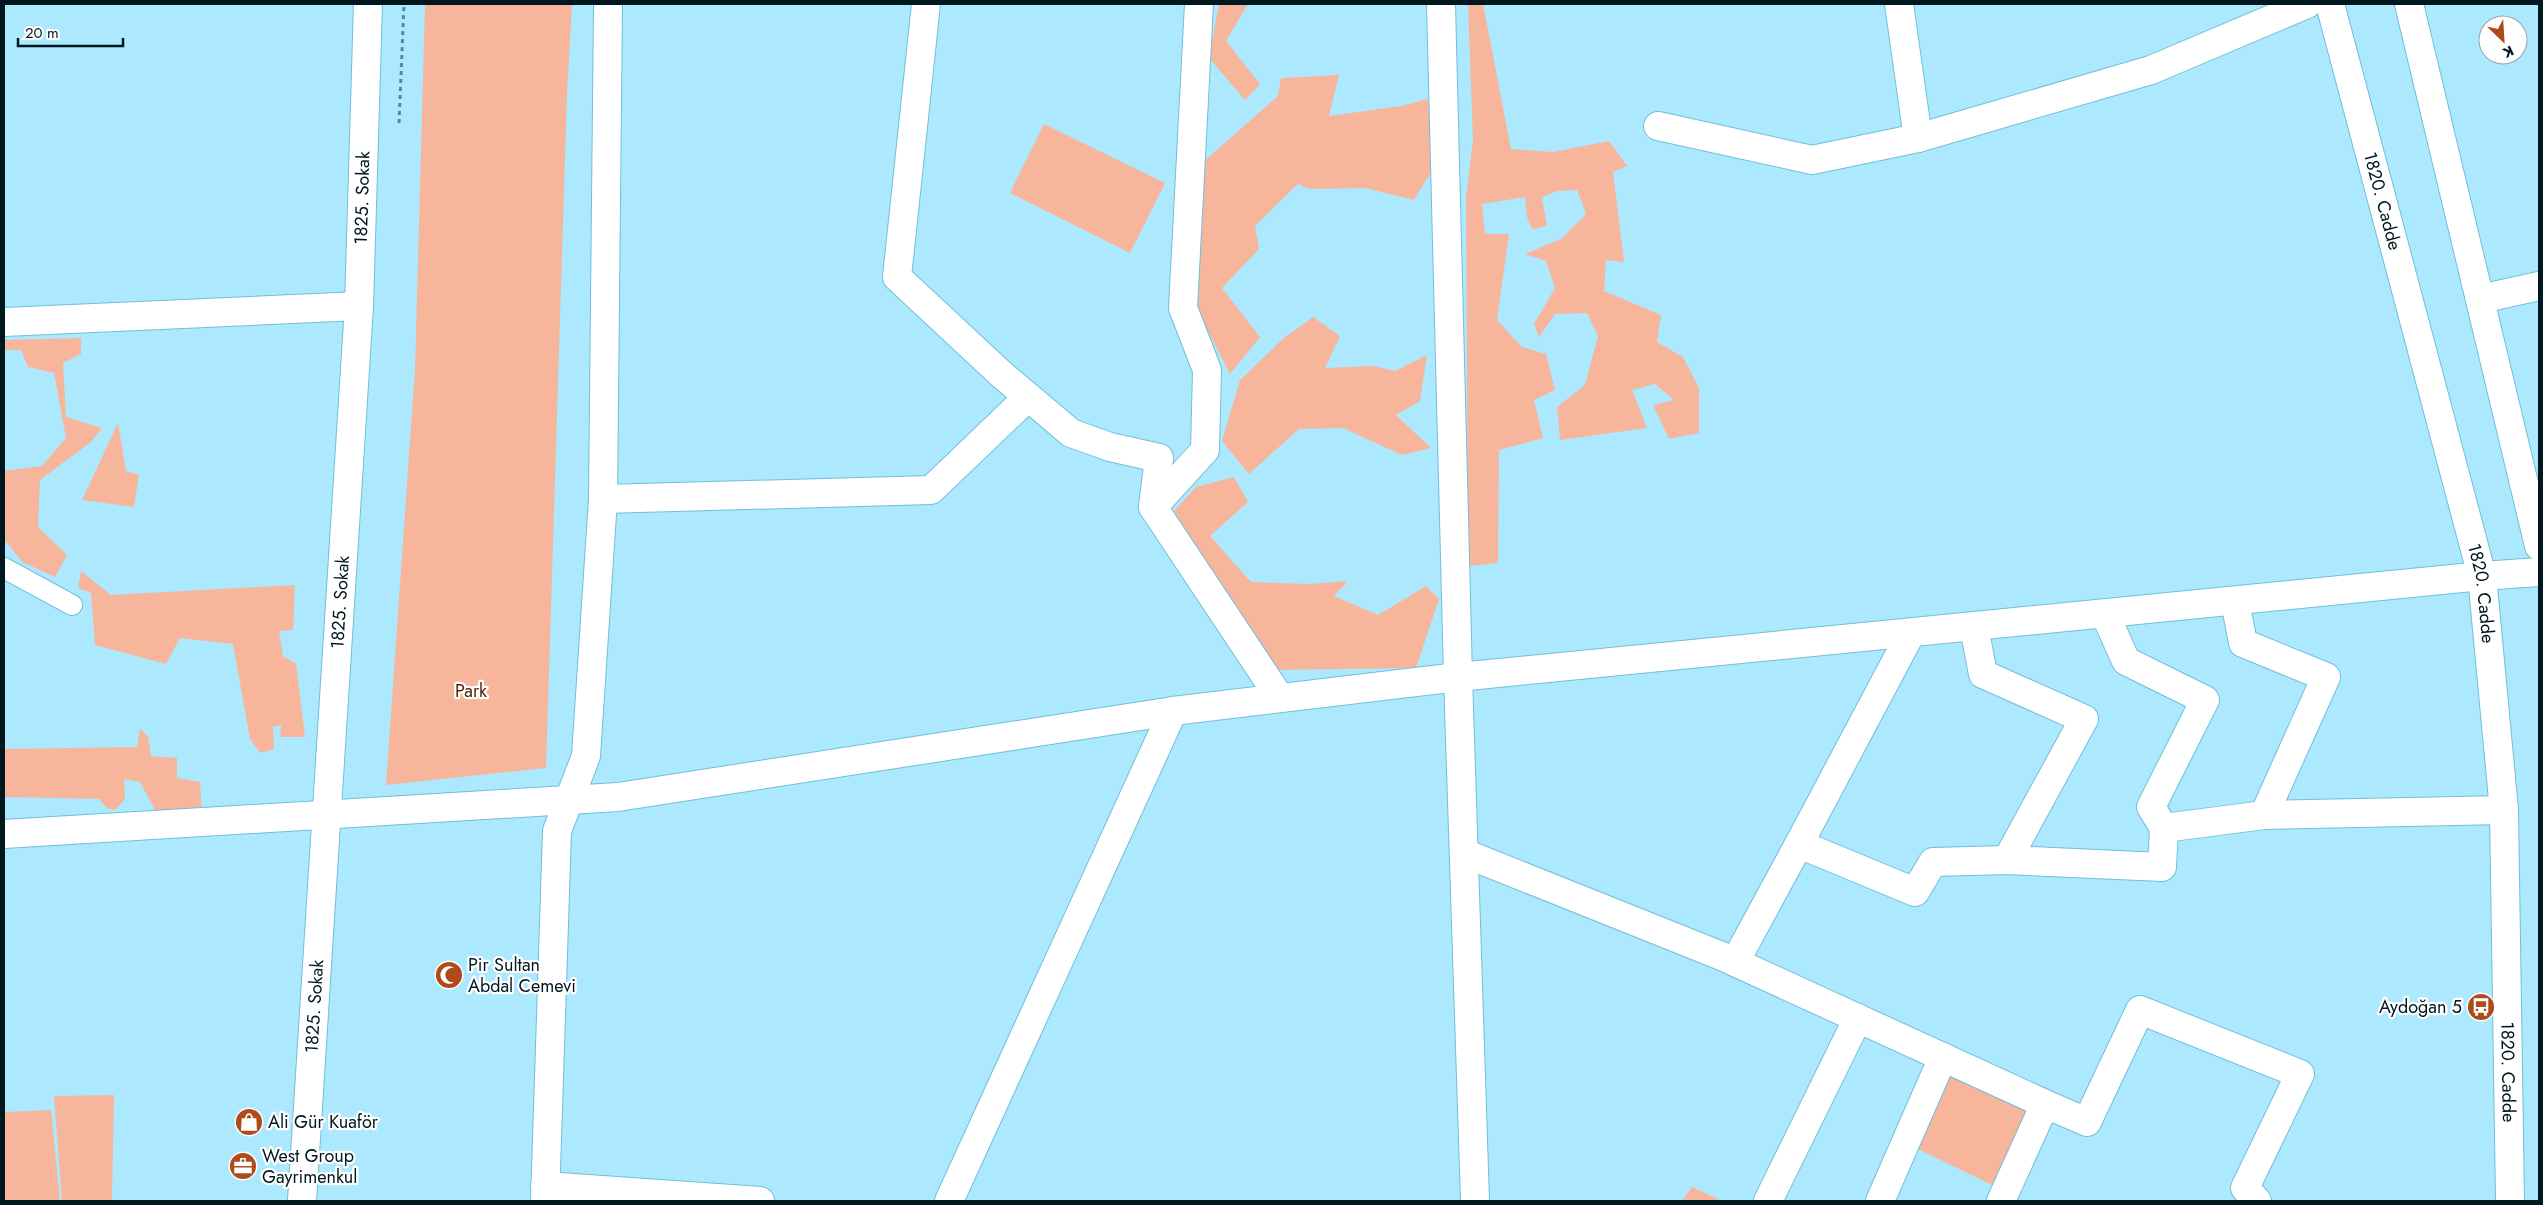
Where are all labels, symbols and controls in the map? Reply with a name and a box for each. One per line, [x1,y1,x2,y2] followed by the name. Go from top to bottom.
[18,15,122,47] scale bar
[2478,15,2528,65] north arrow
[25,22,59,44] text: 20 m
[2500,41,2517,63] text: K
[2357,149,2408,253] street label: 1820. Cadde
[348,151,377,245] street label: 1825. Sokak
[2461,541,2501,644] street label: 1820. Cadde
[324,555,356,650] street label: 1825. Sokak
[455,678,487,704] park label: Park
[468,952,576,999] place label: Pir Sultan Abdal Cemevi
[298,959,330,1054] street label: 1825. Sokak
[434,960,464,990] mosque icon: Pir Sultan Abdal Cemevi
[2466,992,2496,1022] bus stop icon: Aydoğan 5
[2379,994,2462,1020] place label: Aydoğan 5
[2494,1022,2522,1123] street label: 1820. Cadde
[234,1107,264,1137] shop icon: Ali Gür Kuaför
[268,1109,379,1135] place label: Ali Gür Kuaför
[262,1143,357,1190] place label: West Group Gayrimenkul
[228,1151,258,1181] office icon: West Group Gayrimenkul

